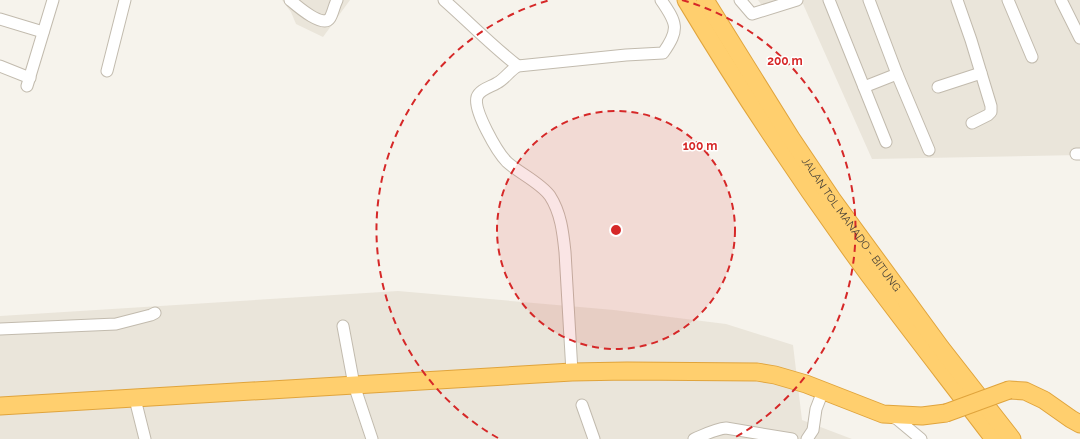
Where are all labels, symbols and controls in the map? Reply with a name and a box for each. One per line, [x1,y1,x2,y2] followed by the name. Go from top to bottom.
[767,54,803,68] text: 200 m
[683,139,717,153] text: 100 m
[799,155,904,294] street label: JALAN TOL MANADO - BITUNG
[609,223,623,237] centre of rings

